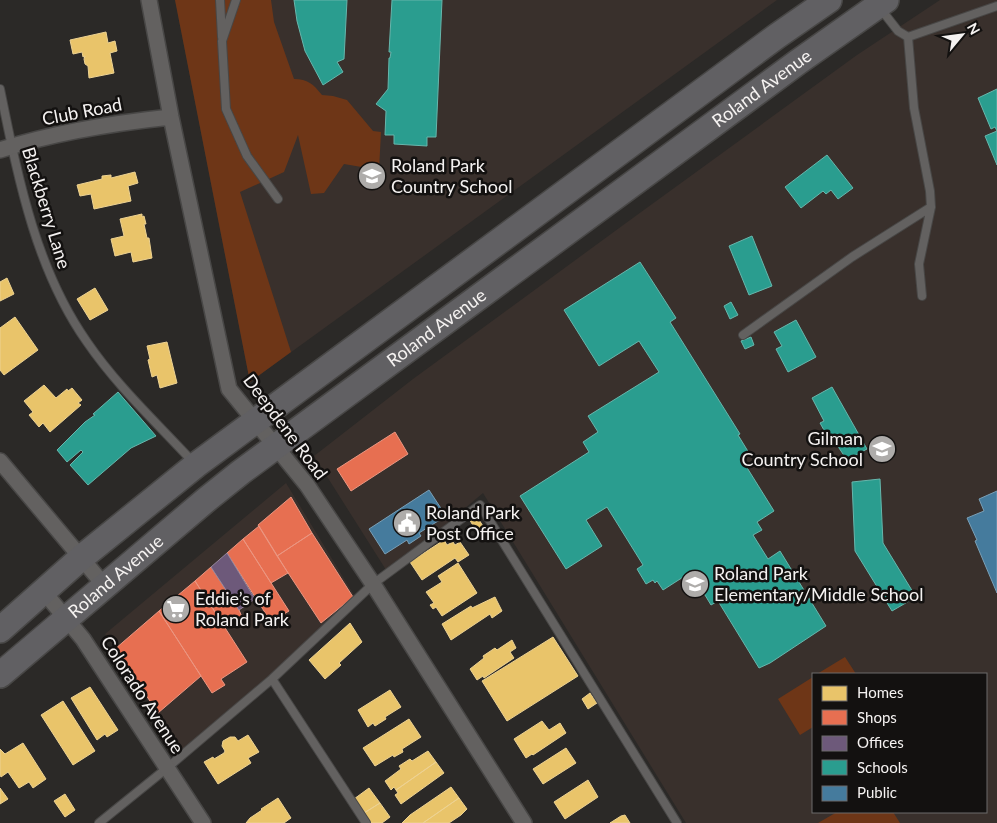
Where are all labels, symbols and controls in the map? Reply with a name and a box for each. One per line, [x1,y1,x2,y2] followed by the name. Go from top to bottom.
[937,10,987,60] north arrow
[964,20,984,37] text: N
[707,44,815,132] street label: Roland Avenue
[40,93,124,130] street label: Club Road
[18,144,76,271] street label: Blackberry Lane
[391,154,512,197] place label: Roland Park Country School
[357,161,387,191] school or university icon: Roland Park Country School
[382,283,490,371] street label: Roland Avenue
[239,369,333,483] street label: Deepdene Road
[742,427,863,470] place label: Gilman Country School
[867,434,897,464] school or university icon: Gilman Country School
[426,501,521,544] place label: Roland Park Post Office
[392,508,422,538] public building icon: Roland Park Post Office
[63,529,167,622] street label: Roland Avenue
[714,562,923,605] place label: Roland Park Elementary/Middle School
[680,569,710,599] school or university icon: Roland Park Elementary/Middle School
[195,587,290,630] place label: Eddie’s of Roland Park
[161,594,191,624] supermarket icon: Eddie’s of Roland Park
[97,632,189,757] street label: Colorado Avenue
[812,673,987,813] legend
[857,683,903,701] text: Homes
[857,708,897,726] text: Shops
[857,733,904,751] text: Offices
[857,758,908,776] text: Schools
[857,783,897,801] text: Public

